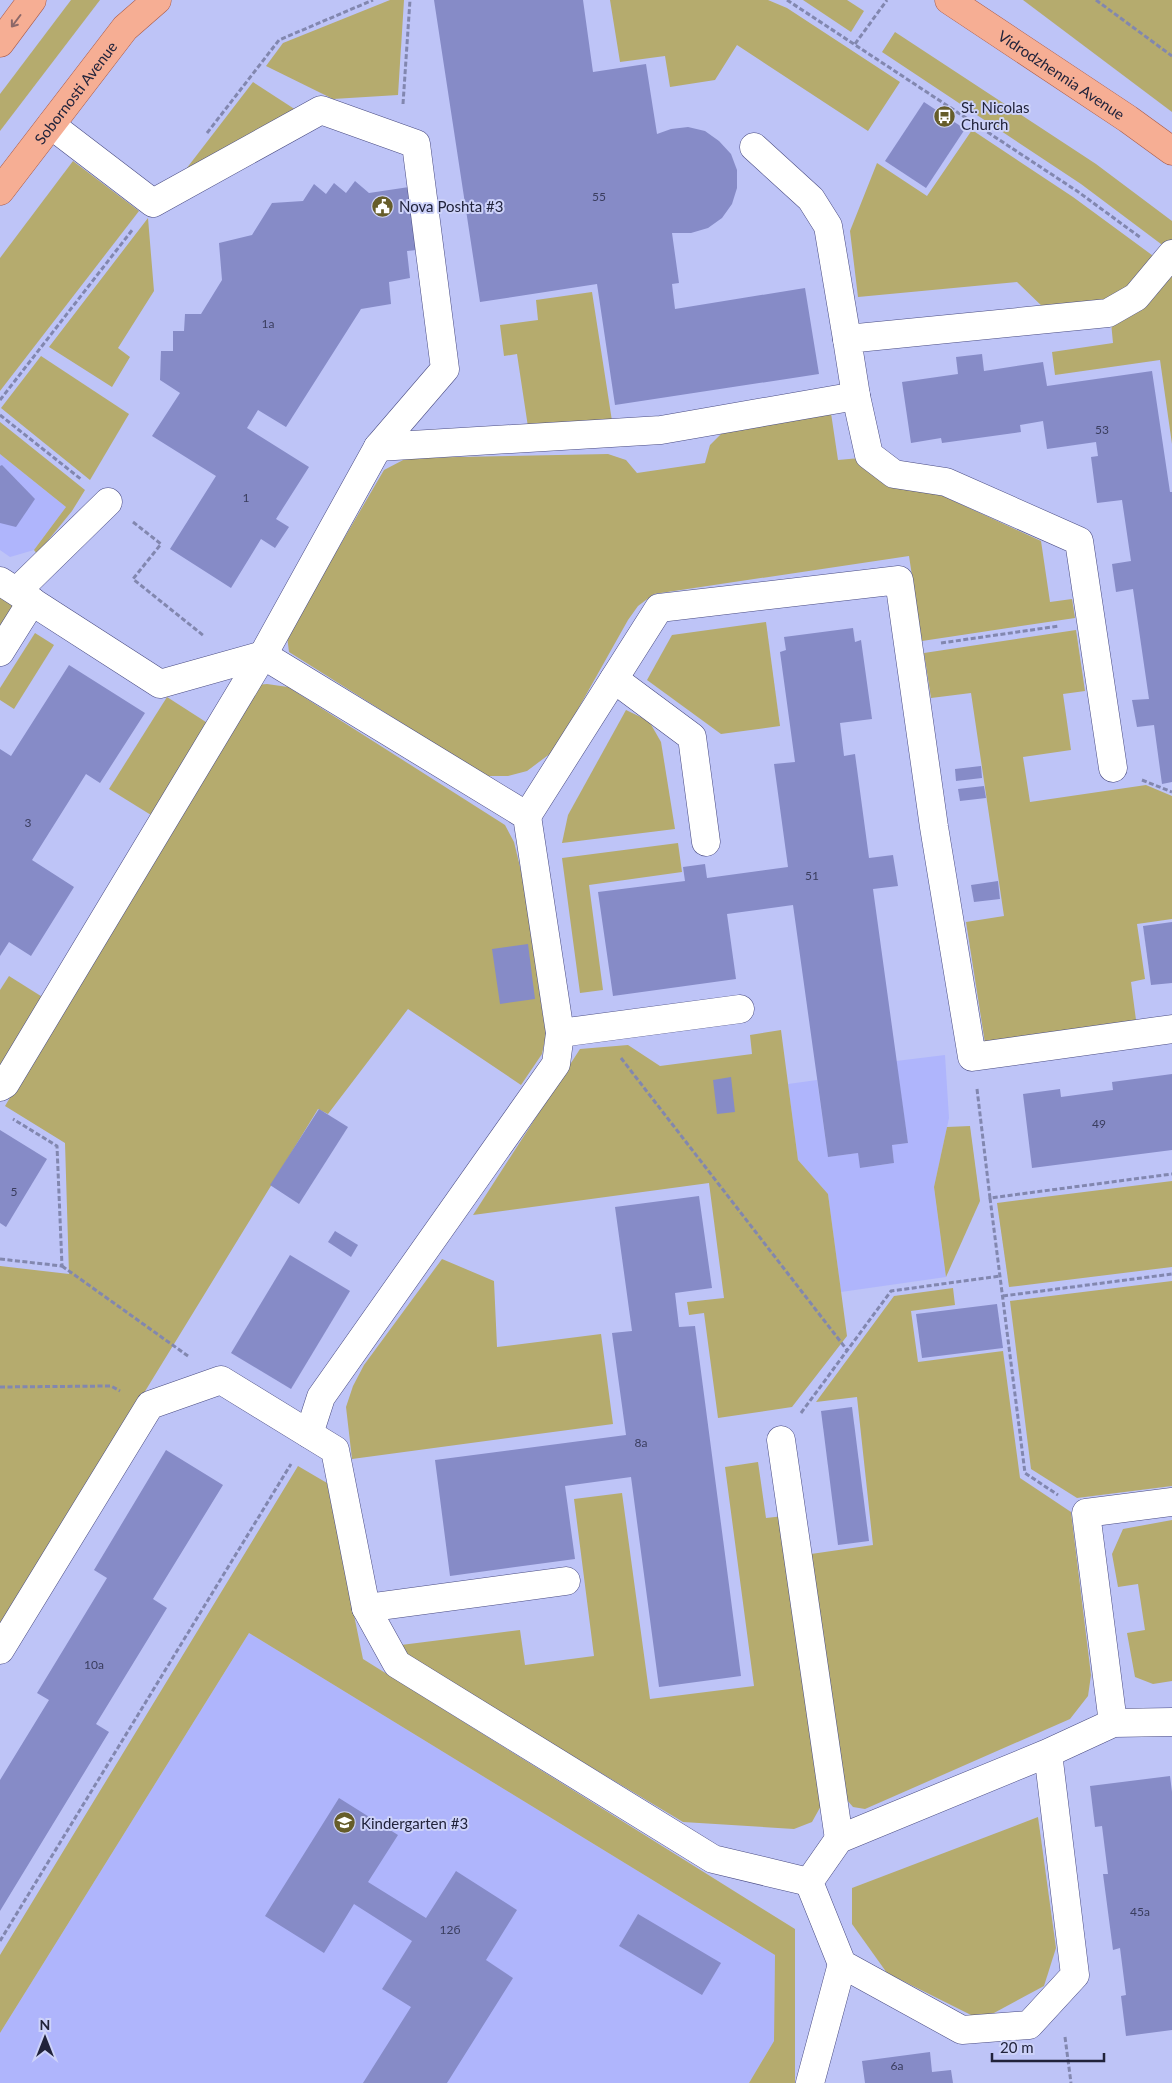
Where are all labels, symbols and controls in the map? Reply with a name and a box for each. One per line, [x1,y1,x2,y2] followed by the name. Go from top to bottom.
[11,14,21,28] one-way arrow
[995,26,1128,123] street label: Vidrodzhennia Avenue
[30,38,121,148] street label: Sobornosti Avenue
[961,98,1030,133] place label: St. Nicolas Church
[933,104,957,128] bus stop icon: St. Nicolas Church
[592,189,606,204] house number: 55
[371,194,395,218] public building icon: Nova Poshta #3
[399,197,503,215] place label: Nova Poshta #3
[262,316,274,331] house number: 1а
[1095,422,1109,437] house number: 53
[243,490,250,505] house number: 1
[25,815,32,830] house number: 3
[805,868,819,883] house number: 51
[1092,1116,1106,1131] house number: 49
[11,1184,18,1199] house number: 5
[635,1435,647,1450] house number: 8а
[84,1657,104,1672] house number: 10а
[333,1811,357,1835] school or university icon: Kindergarten #3
[361,1814,468,1832] place label: Kindergarten #3
[1130,1904,1150,1919] house number: 45а
[440,1922,460,1937] house number: 12б
[20,2013,70,2063] north arrow
[40,2016,50,2033] text: N
[992,2030,1104,2062] scale bar
[1000,2038,1034,2056] text: 20 m
[891,2058,903,2073] house number: 6а

